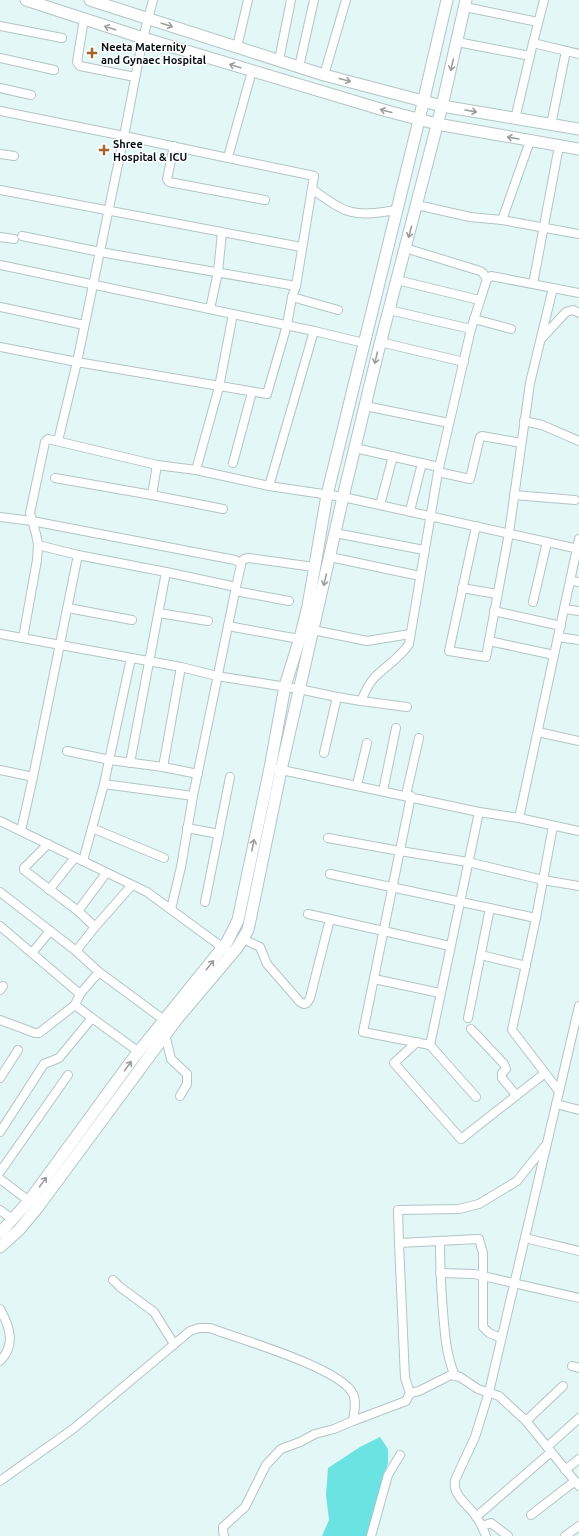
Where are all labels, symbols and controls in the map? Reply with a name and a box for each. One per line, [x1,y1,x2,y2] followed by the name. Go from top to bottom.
[160,22,173,29] one-way arrow
[105,23,117,31] one-way arrow
[101,41,207,66] place label: Neeta Maternity and Gynaec Hospital
[86,47,98,59] marker: Neeta Maternity and Gynaec Hospital
[447,59,455,72] one-way arrow
[228,62,241,69] one-way arrow
[338,77,351,84] one-way arrow
[380,107,393,114] one-way arrow
[464,107,477,115] one-way arrow
[507,134,520,142] one-way arrow
[113,138,187,163] place label: Shree Hospital & ICU
[98,144,110,156] marker: Shree Hospital & ICU
[405,225,413,238] one-way arrow
[372,351,380,364] one-way arrow
[320,573,328,586] one-way arrow
[250,839,258,852] one-way arrow
[205,959,214,970] one-way arrow
[124,1060,132,1071] one-way arrow
[39,1177,47,1188] one-way arrow

